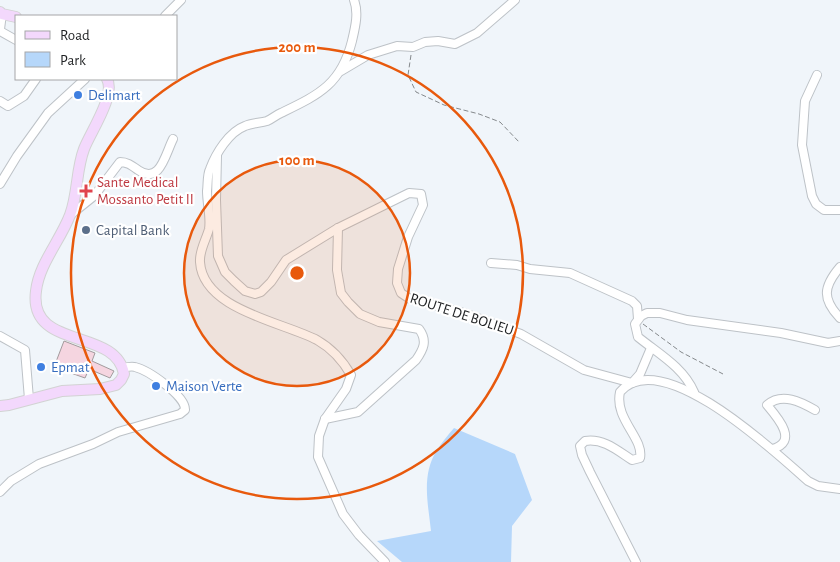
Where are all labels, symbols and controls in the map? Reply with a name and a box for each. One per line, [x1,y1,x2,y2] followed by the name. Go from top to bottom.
[15,15,178,80] legend
[60,28,90,43] text: Road
[278,40,316,55] text: 200 m
[60,53,86,68] text: Park
[88,88,141,103] place label: Delimart
[72,89,84,101] marker: Delimart
[279,153,315,168] text: 100 m
[97,175,194,207] place label: Sante Medical Mossanto Petit II
[79,184,93,198] marker: Sante Medical Mossanto Petit II
[96,223,169,238] place label: Capital Bank
[80,224,92,236] marker: Capital Bank
[288,264,306,282] centre of rings
[408,291,516,338] street label: ROUTE DE BOLIEU
[51,360,90,375] place label: Epmat
[35,361,47,373] marker: Epmat
[166,379,242,394] place label: Maison Verte
[150,380,162,392] marker: Maison Verte

